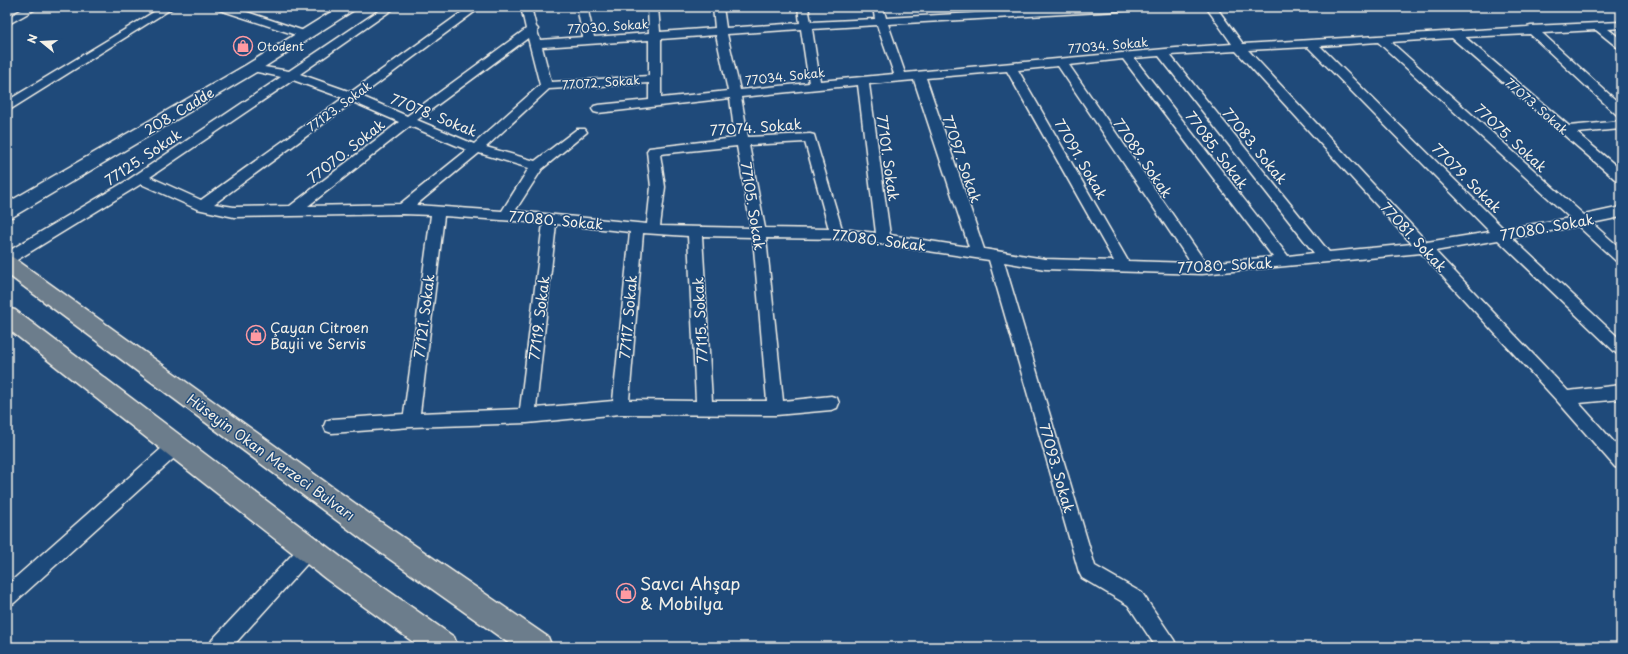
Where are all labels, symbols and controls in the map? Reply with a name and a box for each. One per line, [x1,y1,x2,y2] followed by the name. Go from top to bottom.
[567,14,649,38] street label: 77030. Sokak
[22,22,62,62] north arrow
[23,32,42,46] text: N
[1067,33,1149,57] street label: 77034. Sokak
[232,35,254,57] shop icon: Otodent
[257,37,304,55] place label: Otodent
[744,63,826,89] street label: 77034. Sokak
[561,70,641,94] street label: 77072. Sokak
[1502,73,1573,139] street label: 77073. Sokak
[303,76,375,136] street label: 77123. Sokak
[140,82,218,140] street label: 208. Cadde
[387,88,481,142] street label: 77078. Sokak
[1470,99,1552,177] street label: 77075. Sokak
[1218,103,1292,189] street label: 77083. Sokak
[1181,107,1253,193] street label: 77085. Sokak
[937,112,987,206] street label: 77097. Sokak
[710,113,802,141] street label: 77074. Sokak
[303,114,389,188] street label: 77070. Sokak
[872,114,904,202] street label: 77101. Sokak
[1109,114,1177,202] street label: 77089. Sokak
[1049,115,1113,203] street label: 77091. Sokak
[101,124,185,190] street label: 77125. Sokak
[1427,138,1507,218] street label: 77079. Sokak
[736,160,770,252] street label: 77105. Sokak
[1376,197,1452,277] street label: 77081. Sokak
[508,205,604,235] street label: 77080. Sokak
[1498,208,1596,246] street label: 77080. Sokak
[831,224,927,256] street label: 77080. Sokak
[1177,252,1273,278] street label: 77080. Sokak
[408,273,440,359] street label: 77121. Sokak
[614,274,642,360] street label: 77117. Sokak
[523,275,555,361] street label: 77119. Sokak
[687,276,713,364] street label: 77115. Sokak
[270,317,369,354] place label: Çayan Citroen Bayii ve Servis
[245,324,267,346] shop icon: Çayan Citroen Bayii ve Servis
[182,389,360,525] street label: Hüseyin Okan Merzeci Bulvarı
[1034,421,1080,515] street label: 77093. Sokak
[640,570,740,616] place label: Savcı Ahşap & Mobilya
[615,582,637,604] shop icon: Savcı Ahşap & Mobilya

